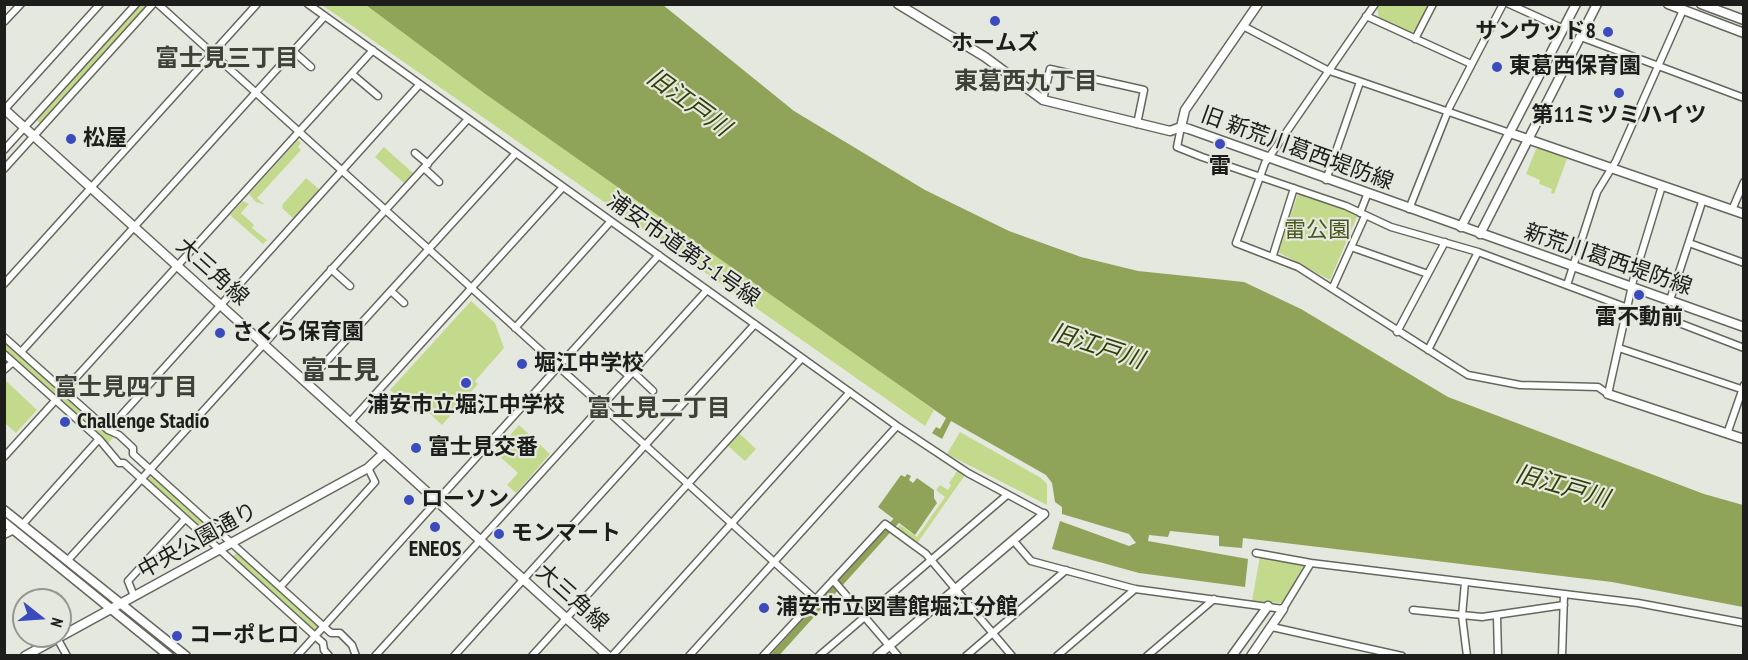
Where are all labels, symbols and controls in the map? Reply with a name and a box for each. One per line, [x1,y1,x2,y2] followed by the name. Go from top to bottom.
[988,14,1002,28] marker: ホームズ
[1475,19,1596,45] place label: サンウッド8
[1601,25,1615,39] marker: サンウッド8
[951,31,1039,57] place label: ホームズ
[155,45,299,73] district label: 富士見三丁目
[1509,54,1641,80] place label: 東葛西保育園
[1490,60,1504,74] marker: 東葛西保育園
[641,63,735,143] water label: 旧江戸川
[954,68,1098,96] district label: 東葛西九丁目
[1612,86,1626,100] marker: 第11ミツミハイツ
[1197,102,1397,196] street label: 旧 新荒川葛西堤防線
[1531,103,1707,129] place label: 第11ミツミハイツ
[83,126,127,152] place label: 松屋
[64,132,78,146] marker: 松屋
[1213,137,1227,151] marker: 雷
[1209,154,1231,180] place label: 雷
[602,188,764,312] street label: 浦安市道第3-1号線
[1284,218,1350,244] park label: 雷公園
[1520,219,1696,301] street label: 新荒川葛西堤防線
[170,233,254,311] street label: 大三角線
[1632,288,1646,302] marker: 雷不動前
[1595,305,1683,331] place label: 雷不動前
[1047,318,1147,376] water label: 旧江戸川
[232,320,364,346] place label: さくら保育園
[213,326,227,340] marker: さくら保育園
[534,351,644,377] place label: 堀江中学校
[301,356,379,388] district label: 富士見
[515,357,529,371] marker: 堀江中学校
[54,374,198,402] district label: 富士見四丁目
[459,376,473,390] marker: 浦安市立堀江中学校
[367,393,565,419] place label: 浦安市立堀江中学校
[587,395,731,423] district label: 富士見二丁目
[77,409,209,435] place label: Challenge Stadio
[58,415,72,429] marker: Challenge Stadio
[428,435,538,461] place label: 富士見交番
[409,441,423,455] marker: 富士見交番
[1512,460,1612,514] water label: 旧江戸川
[421,487,509,513] place label: ローソン
[402,493,416,507] marker: ローソン
[134,497,262,585] street label: 中央公園通り
[428,520,442,534] marker: ENEOS
[511,521,621,547] place label: モンマート
[492,527,506,541] marker: モンマート
[409,537,461,563] place label: ENEOS
[530,559,614,637] street label: 大三角線
[12,588,72,648] north arrow
[776,595,1018,621] place label: 浦安市立図書館堀江分館
[757,601,771,615] marker: 浦安市立図書館堀江分館
[46,616,68,630] text: N
[189,623,299,649] place label: コーポヒロ
[170,629,184,643] marker: コーポヒロ

